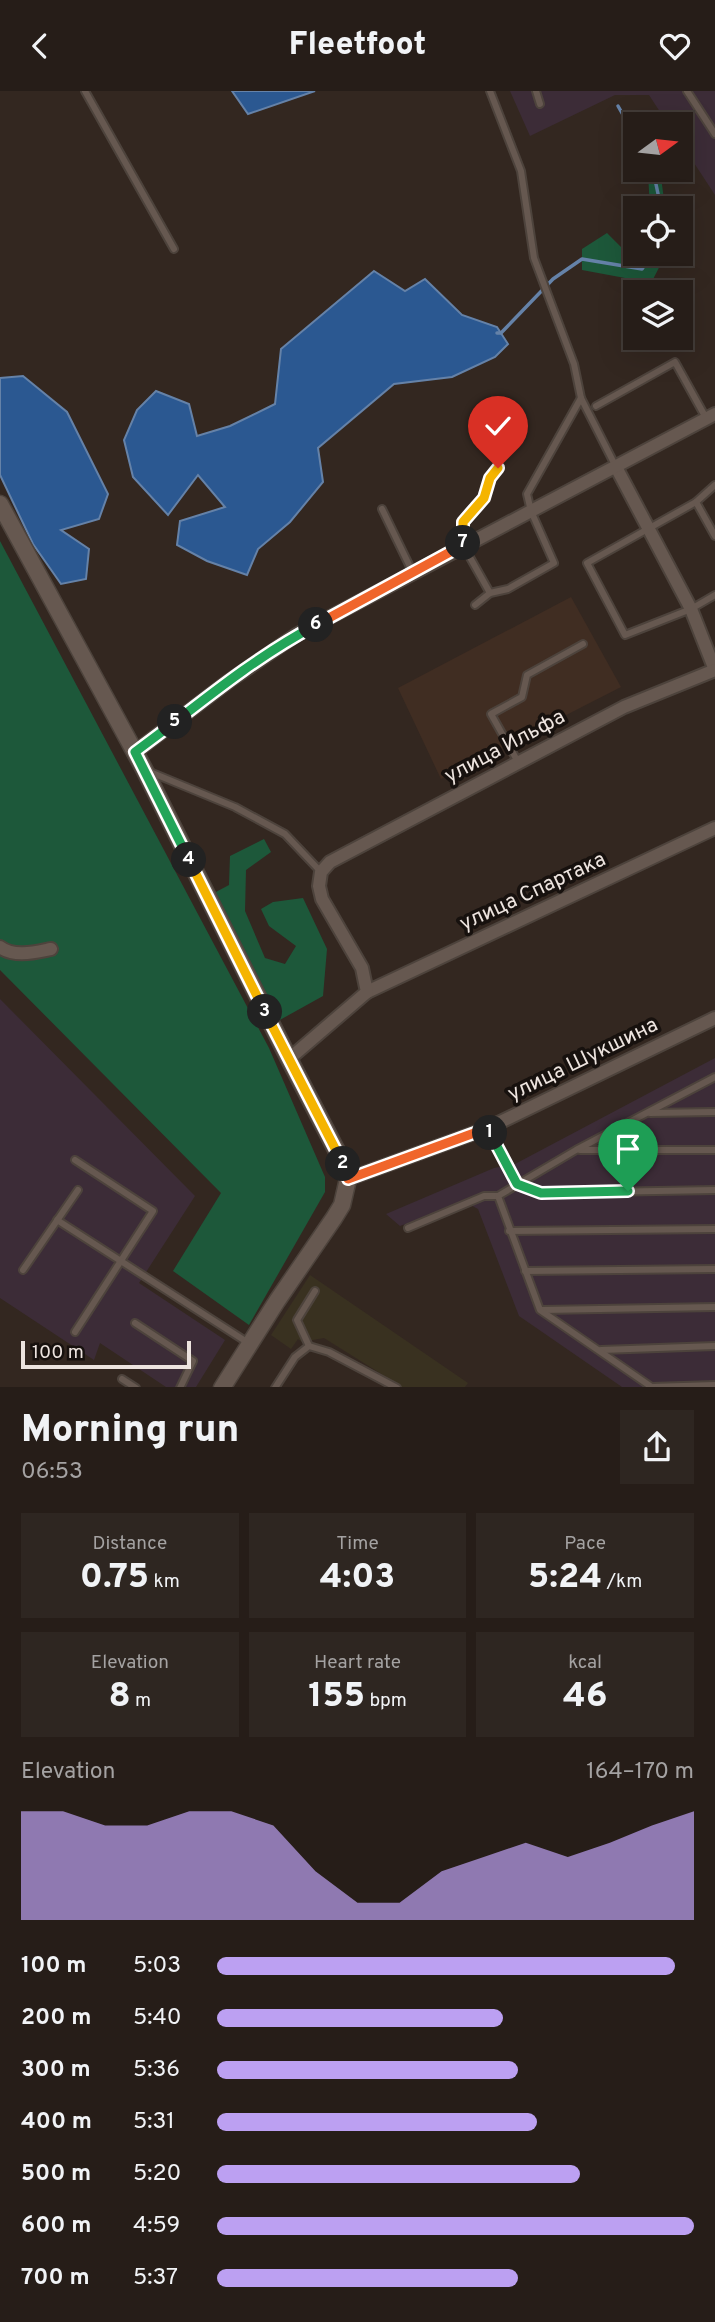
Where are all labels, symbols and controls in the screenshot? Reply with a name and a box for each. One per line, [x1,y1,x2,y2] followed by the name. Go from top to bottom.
[289,26,426,66] text: Fleetfoot
[21,27,59,65] icon: back
[656,27,694,65] icon: heart
[623,112,693,182] north arrow
[623,112,693,350] map controls
[623,196,693,266] button: locate
[623,280,693,350] button: layers
[468,396,528,468] pin
[479,407,517,445] icon: check
[446,525,480,561] pin: 7
[457,530,468,554] text: 7
[298,607,334,643] pin: 6
[310,612,321,636] text: 6
[440,704,570,790] street label: улица Ильфа
[158,705,192,739] pin: 5
[169,709,180,733] text: 5
[172,843,206,877] pin: 4
[456,846,610,938] street label: улица Спартака
[182,847,195,871] text: 4
[247,995,282,1030] pin: 3
[259,999,270,1023] text: 3
[503,1012,663,1108] street label: улица Шукшина
[472,1115,508,1151] pin: 1
[598,1119,658,1191] pin
[486,1120,493,1144] text: 1
[609,1130,647,1168] icon: arrive
[326,1147,360,1181] pin: 2
[337,1151,348,1175] text: 2
[21,1339,191,1370] scale bar
[32,1341,84,1365] text: 100 m
[21,1407,239,1456] text: Morning run
[620,1410,694,1484] button: share
[21,1458,83,1487] text: 06:53
[93,1532,167,1556] text: Distance
[336,1532,379,1556] text: Time
[564,1532,606,1556] text: Pace
[80,1556,149,1600] text: 0.75
[320,1556,395,1600] text: 4:03
[528,1556,602,1600] text: 5:24
[149,1570,180,1594] text: km
[602,1570,642,1594] text: /km
[91,1651,169,1675] text: Elevation
[314,1651,401,1675] text: Heart rate
[568,1651,602,1675] text: kcal
[108,1675,131,1719] text: 8
[308,1675,365,1719] text: 155
[563,1675,607,1719] text: 46
[131,1689,151,1713] text: m
[365,1689,407,1713] text: bpm
[21,1758,116,1787] text: Elevation
[586,1758,694,1787] text: 164–170 m
[21,1952,86,1981] text: 100 m
[133,1952,181,1981] text: 5:03
[21,2004,91,2033] text: 200 m
[133,2004,182,2033] text: 5:40
[21,2056,91,2085] text: 300 m
[133,2056,180,2085] text: 5:36
[21,2108,92,2137] text: 400 m
[133,2108,175,2137] text: 5:31
[21,2160,91,2189] text: 500 m
[133,2160,181,2189] text: 5:20
[21,2212,91,2241] text: 600 m
[133,2212,180,2241] text: 4:59
[21,2264,90,2293] text: 700 m
[133,2264,178,2293] text: 5:37

